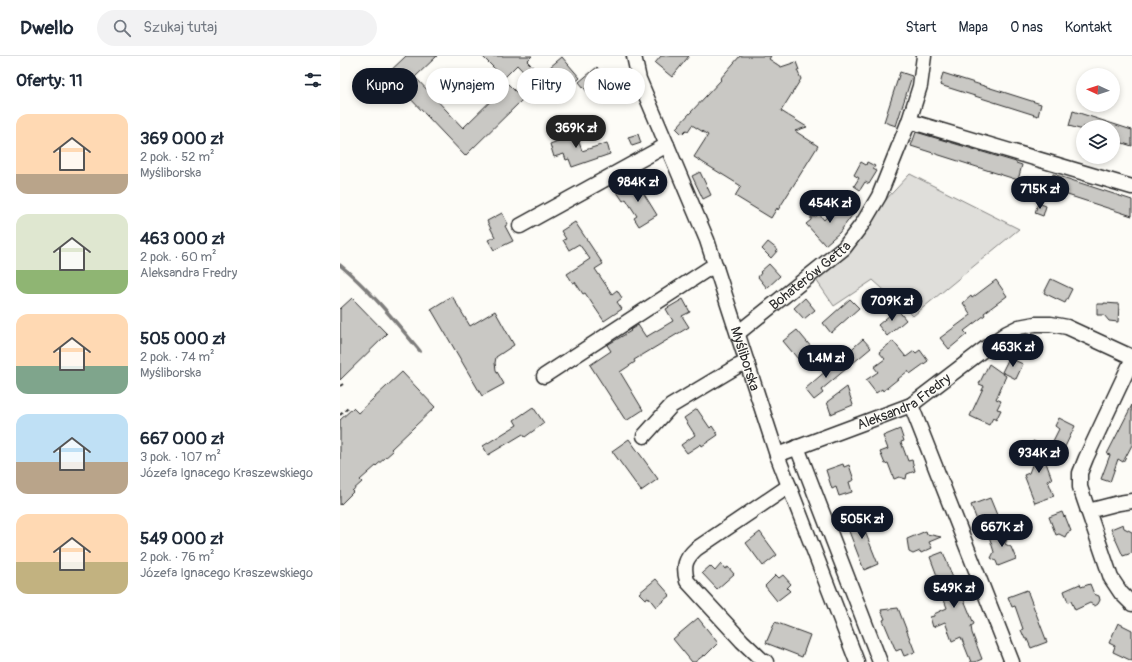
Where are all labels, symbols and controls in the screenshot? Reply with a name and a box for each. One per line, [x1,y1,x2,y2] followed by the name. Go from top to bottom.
[97,10,377,46] search box
[20,16,73,40] text: Dwello
[111,17,133,39] icon: search
[143,18,217,37] text: Szukaj tutaj
[905,19,936,36] text: Start
[958,19,988,36] text: Mapa
[1010,19,1043,36] text: O nas
[1065,19,1112,36] text: Kontakt
[352,68,418,104] chip: Kupno
[426,68,509,104] chip: Wynajem
[517,68,576,104] chip: Filtry
[584,68,645,104] chip: Nowe
[1076,68,1120,112] north arrow
[1076,68,1120,164] map controls
[302,69,324,91] icon: filters
[16,70,83,91] text: Oferty: 11
[539,115,613,149] pin: 369K zł
[555,120,597,136] text: 369K zł
[1076,120,1120,164] button: layers
[140,128,223,149] text: 369 000 zł
[48,130,96,178] icon: home
[140,149,214,165] text: 2 pok. · 52 m²
[140,165,201,181] text: Myśliborska
[601,169,675,203] pin: 984K zł
[617,174,659,190] text: 984K zł
[1003,176,1077,210] pin: 715K zł
[1020,181,1060,197] text: 715K zł
[793,190,867,224] pin: 454K zł
[809,195,851,211] text: 454K zł
[140,228,225,249] text: 463 000 zł
[48,230,96,278] icon: home
[765,238,854,313] street label: Bohaterów Getta
[140,249,217,265] text: 2 pok. · 60 m²
[140,265,237,281] text: Aleksandra Fredry
[855,288,929,322] pin: 709K zł
[870,293,914,309] text: 709K zł
[727,324,764,393] street label: Myśliborska
[140,328,225,349] text: 505 000 zł
[48,330,96,378] icon: home
[976,334,1050,368] pin: 463K zł
[991,339,1035,355] text: 463K zł
[789,345,863,379] pin: 1.4M zł
[140,349,215,365] text: 2 pok. · 74 m²
[807,350,845,366] text: 1.4M zł
[140,365,201,381] text: Myśliborska
[854,369,954,433] street label: Aleksandra Fredry
[140,428,224,449] text: 667 000 zł
[48,430,96,478] icon: home
[1002,440,1076,474] pin: 934K zł
[1018,445,1060,461] text: 934K zł
[140,449,221,465] text: 3 pok. · 107 m²
[140,465,313,481] text: Józefa Ignacego Kraszewskiego
[825,506,899,540] pin: 505K zł
[840,511,884,527] text: 505K zł
[965,514,1039,548] pin: 667K zł
[981,519,1023,535] text: 667K zł
[140,528,223,549] text: 549 000 zł
[48,530,96,578] icon: home
[140,549,215,565] text: 2 pok. · 76 m²
[140,565,313,581] text: Józefa Ignacego Kraszewskiego
[917,575,991,609] pin: 549K zł
[933,580,975,596] text: 549K zł

